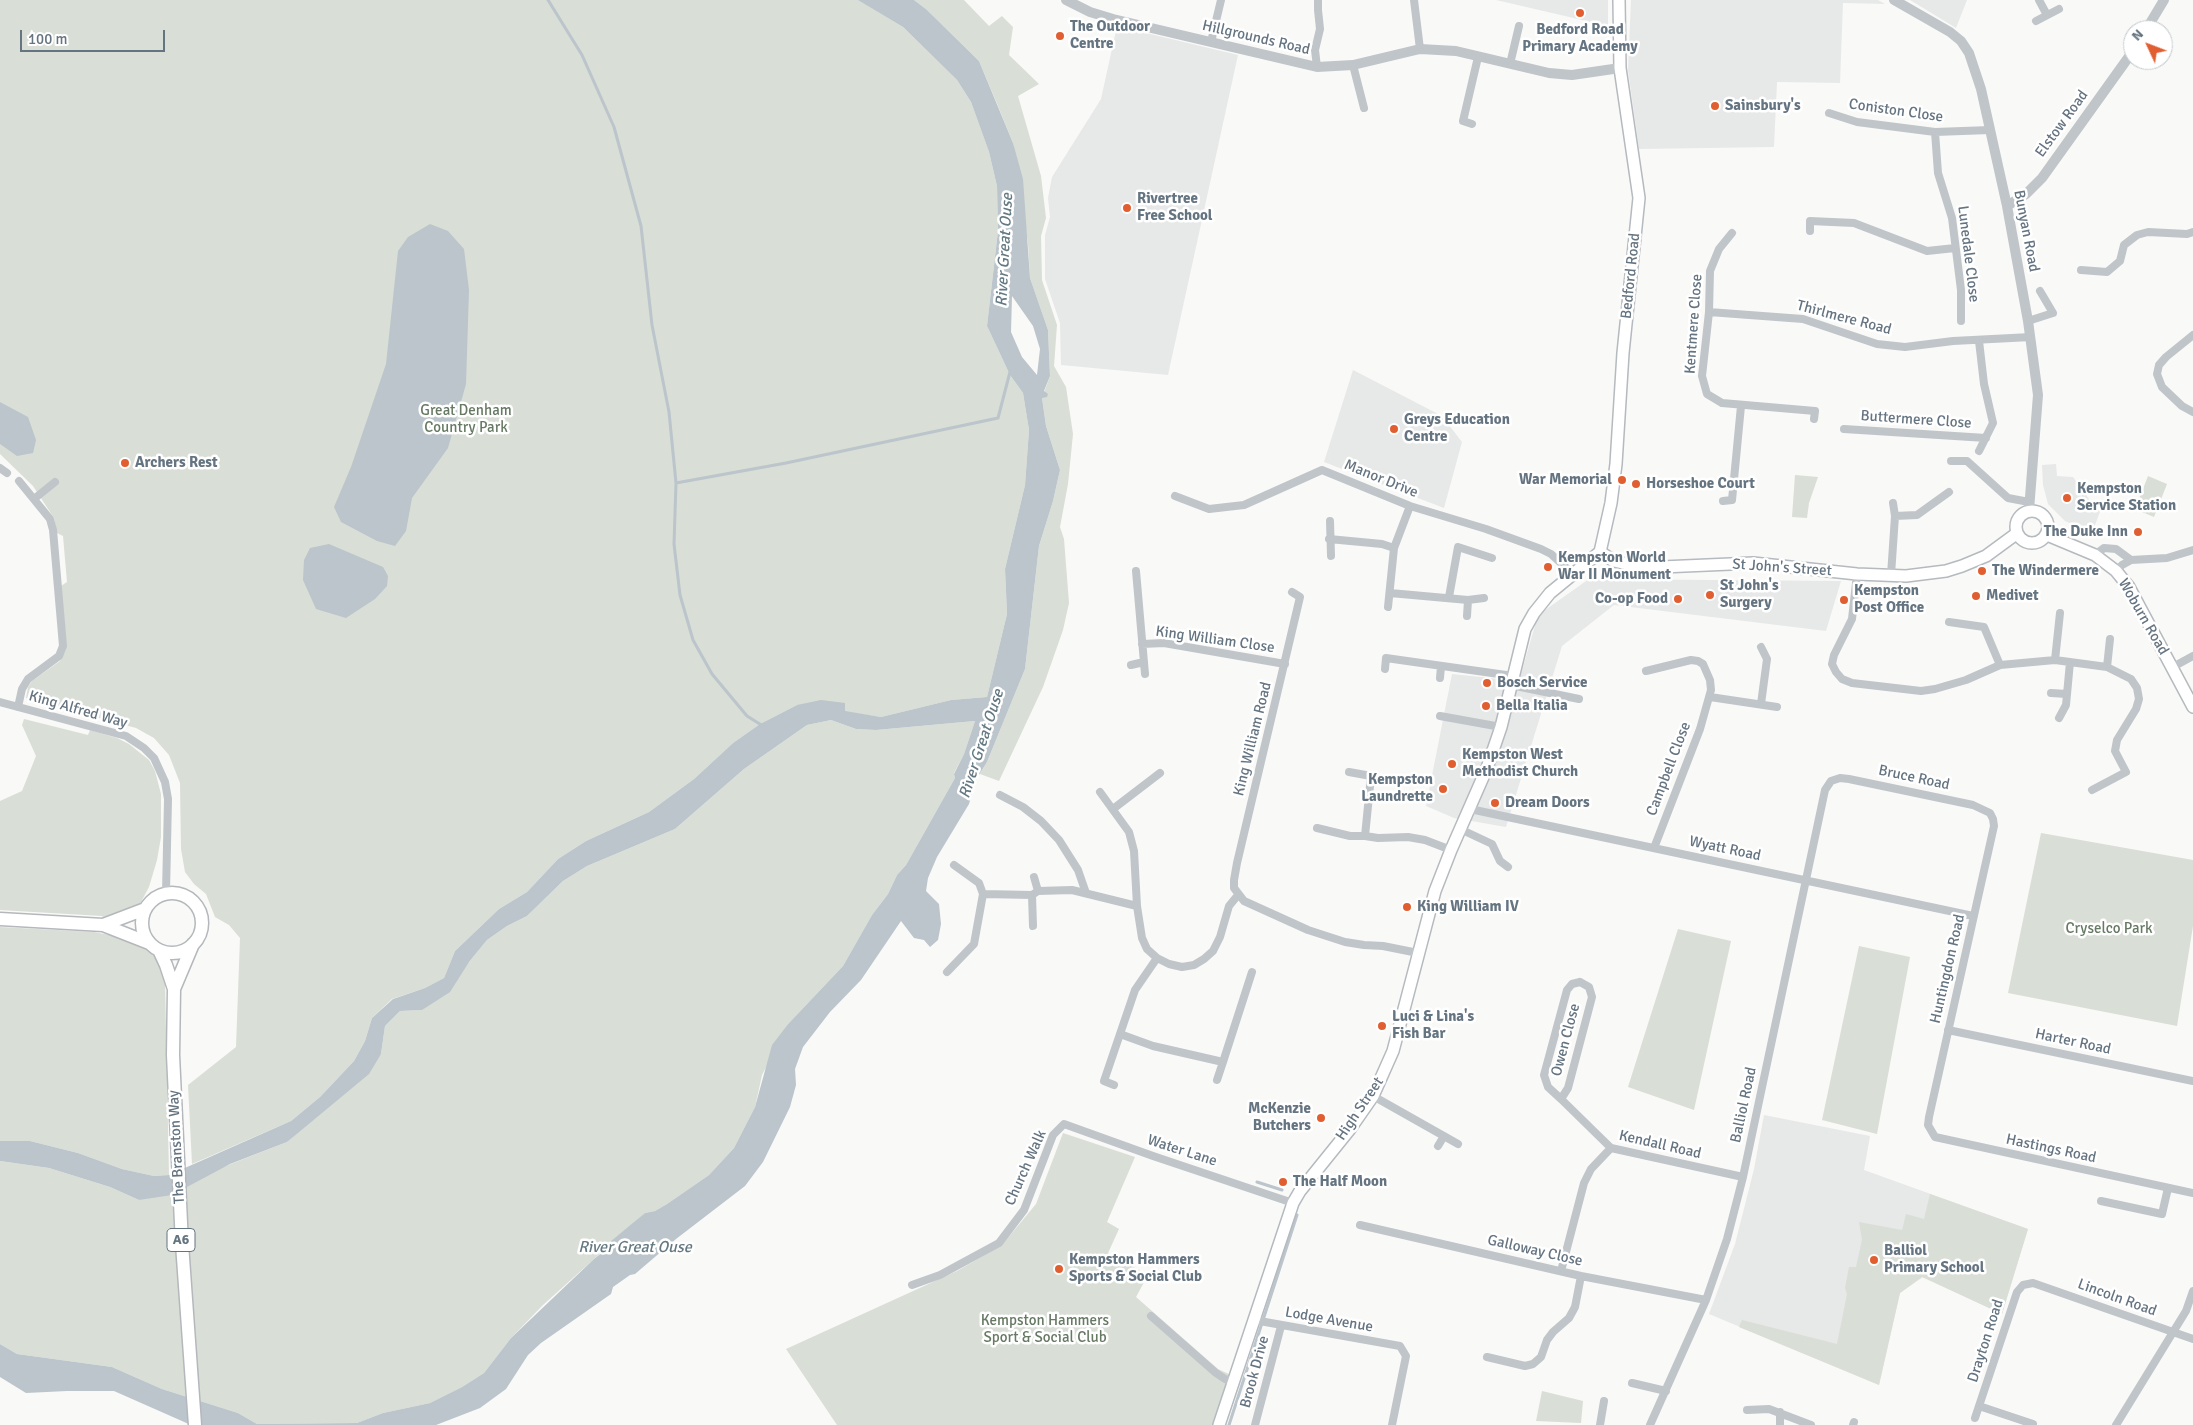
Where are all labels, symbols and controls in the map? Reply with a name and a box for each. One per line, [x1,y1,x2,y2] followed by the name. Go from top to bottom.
[1574,7,1586,19] marker: Bedford Road Primary Academy
[1200,17,1312,59] street label: Hillgrounds Road
[1070,18,1150,53] place label: The Outdoor Centre
[22,20,168,52] scale bar
[2123,20,2173,70] north arrow
[1522,21,1638,56] place label: Bedford Road Primary Academy
[2128,26,2147,44] text: N
[28,30,68,48] text: 100 m
[1054,30,1066,42] marker: The Outdoor Centre
[2032,87,2092,161] street label: Elstow Road
[1848,95,1944,127] street label: Coniston Close
[1725,97,1801,115] place label: Sainsbury's
[1709,100,1721,112] marker: Sainsbury's
[2009,188,2043,274] street label: Bunyan Road
[1137,190,1213,225] place label: Rivertree Free School
[992,193,1018,307] water label: River Great Ouse
[1121,202,1133,214] marker: Rivertree Free School
[1953,205,1983,303] street label: Lunedale Close
[1618,232,1644,320] street label: Bedford Road
[1682,273,1706,375] street label: Kentmere Close
[1795,297,1893,339] street label: Thirlmere Road
[420,402,512,437] park label: Great Denham Country Park
[1860,407,1972,433] street label: Buttermere Close
[1404,411,1510,446] place label: Greys Education Centre
[1388,423,1400,435] marker: Greys Education Centre
[135,454,218,472] place label: Archers Rest
[1341,456,1421,502] street label: Manor Drive
[119,457,131,469] marker: Archers Rest
[1519,471,1612,489] place label: War Memorial
[1616,474,1628,486] marker: War Memorial
[1646,475,1755,493] place label: Horseshoe Court
[1630,478,1642,490] marker: Horseshoe Court
[2077,480,2176,515] place label: Kempston Service Station
[2061,492,2073,504] marker: Kempston Service Station
[2044,523,2128,541] place label: The Duke Inn
[2132,526,2144,538] marker: The Duke Inn
[1558,549,1671,584] place label: Kempston World War II Monument
[1732,556,1832,580] street label: St John's Street
[1542,561,1554,573] marker: Kempston World War II Monument
[1992,562,2099,580] place label: The Windermere
[1976,565,1988,577] marker: The Windermere
[2114,576,2172,658] street label: Woburn Road
[1720,577,1779,612] place label: St John's Surgery
[1854,582,1924,617] place label: Kempston Post Office
[1986,587,2039,605] place label: Medivet
[1704,589,1716,601] marker: St John's Surgery
[1595,590,1668,608] place label: Co-op Food
[1970,590,1982,602] marker: Medivet
[1672,593,1684,605] marker: Co-op Food
[1838,594,1850,606] marker: Kempston Post Office
[1154,623,1276,657] street label: King William Close
[1497,674,1587,692] place label: Bosch Service
[1481,677,1493,689] marker: Bosch Service
[1230,680,1276,798] street label: King William Road
[27,687,129,733] street label: King Alfred Way
[955,687,1009,801] water label: River Great Ouse
[1496,697,1568,715] place label: Bella Italia
[1480,700,1492,712] marker: Bella Italia
[1643,720,1695,818] street label: Campbell Close
[1462,746,1578,781] place label: Kempston West Methodist Church
[1446,758,1458,770] marker: Kempston West Methodist Church
[1877,762,1951,794] street label: Bruce Road
[1361,771,1433,806] place label: Kempston Laundrette
[1437,783,1449,795] marker: Kempston Laundrette
[1505,794,1590,812] place label: Dream Doors
[1489,797,1501,809] marker: Dream Doors
[1687,833,1763,865] street label: Wyatt Road
[1417,898,1519,916] place label: King William IV
[1401,901,1413,913] marker: King William IV
[1927,913,1969,1025] street label: Huntingdon Road
[2065,920,2153,938] park label: Cryselco Park
[1548,1002,1584,1078] street label: Owen Close
[1392,1008,1474,1043] place label: Luci & Lina's Fish Bar
[1376,1020,1388,1032] marker: Luci & Lina's Fish Bar
[2033,1025,2113,1059] street label: Harter Road
[1727,1066,1761,1144] street label: Balliol Road
[1332,1074,1388,1144] street label: High Street
[165,1090,189,1204] street label: The Branston Way
[1248,1100,1311,1135] place label: McKenzie Butchers
[1315,1112,1327,1124] marker: McKenzie Butchers
[1001,1127,1051,1209] street label: Church Walk
[1617,1127,1703,1163] street label: Kendall Road
[1145,1131,1219,1171] street label: Water Lane
[2004,1131,2098,1167] street label: Hastings Road
[1293,1173,1387,1191] place label: The Half Moon
[1277,1176,1289,1188] marker: The Half Moon
[167,1228,195,1252] road number: A6
[1486,1231,1584,1271] street label: Galloway Close
[578,1238,692,1258] water label: River Great Ouse
[1884,1242,1984,1277] place label: Balliol Primary School
[1069,1251,1202,1286] place label: Kempston Hammers Sports & Social Club
[1868,1254,1880,1266] marker: Balliol Primary School
[1053,1263,1065,1275] marker: Kempston Hammers Sports & Social Club
[2075,1275,2159,1321] street label: Lincoln Road
[1964,1297,2008,1385] street label: Drayton Road
[1284,1303,1374,1337] street label: Lodge Avenue
[981,1312,1109,1347] park label: Kempston Hammers Sport & Social Club
[1237,1334,1273,1410] street label: Brook Drive

